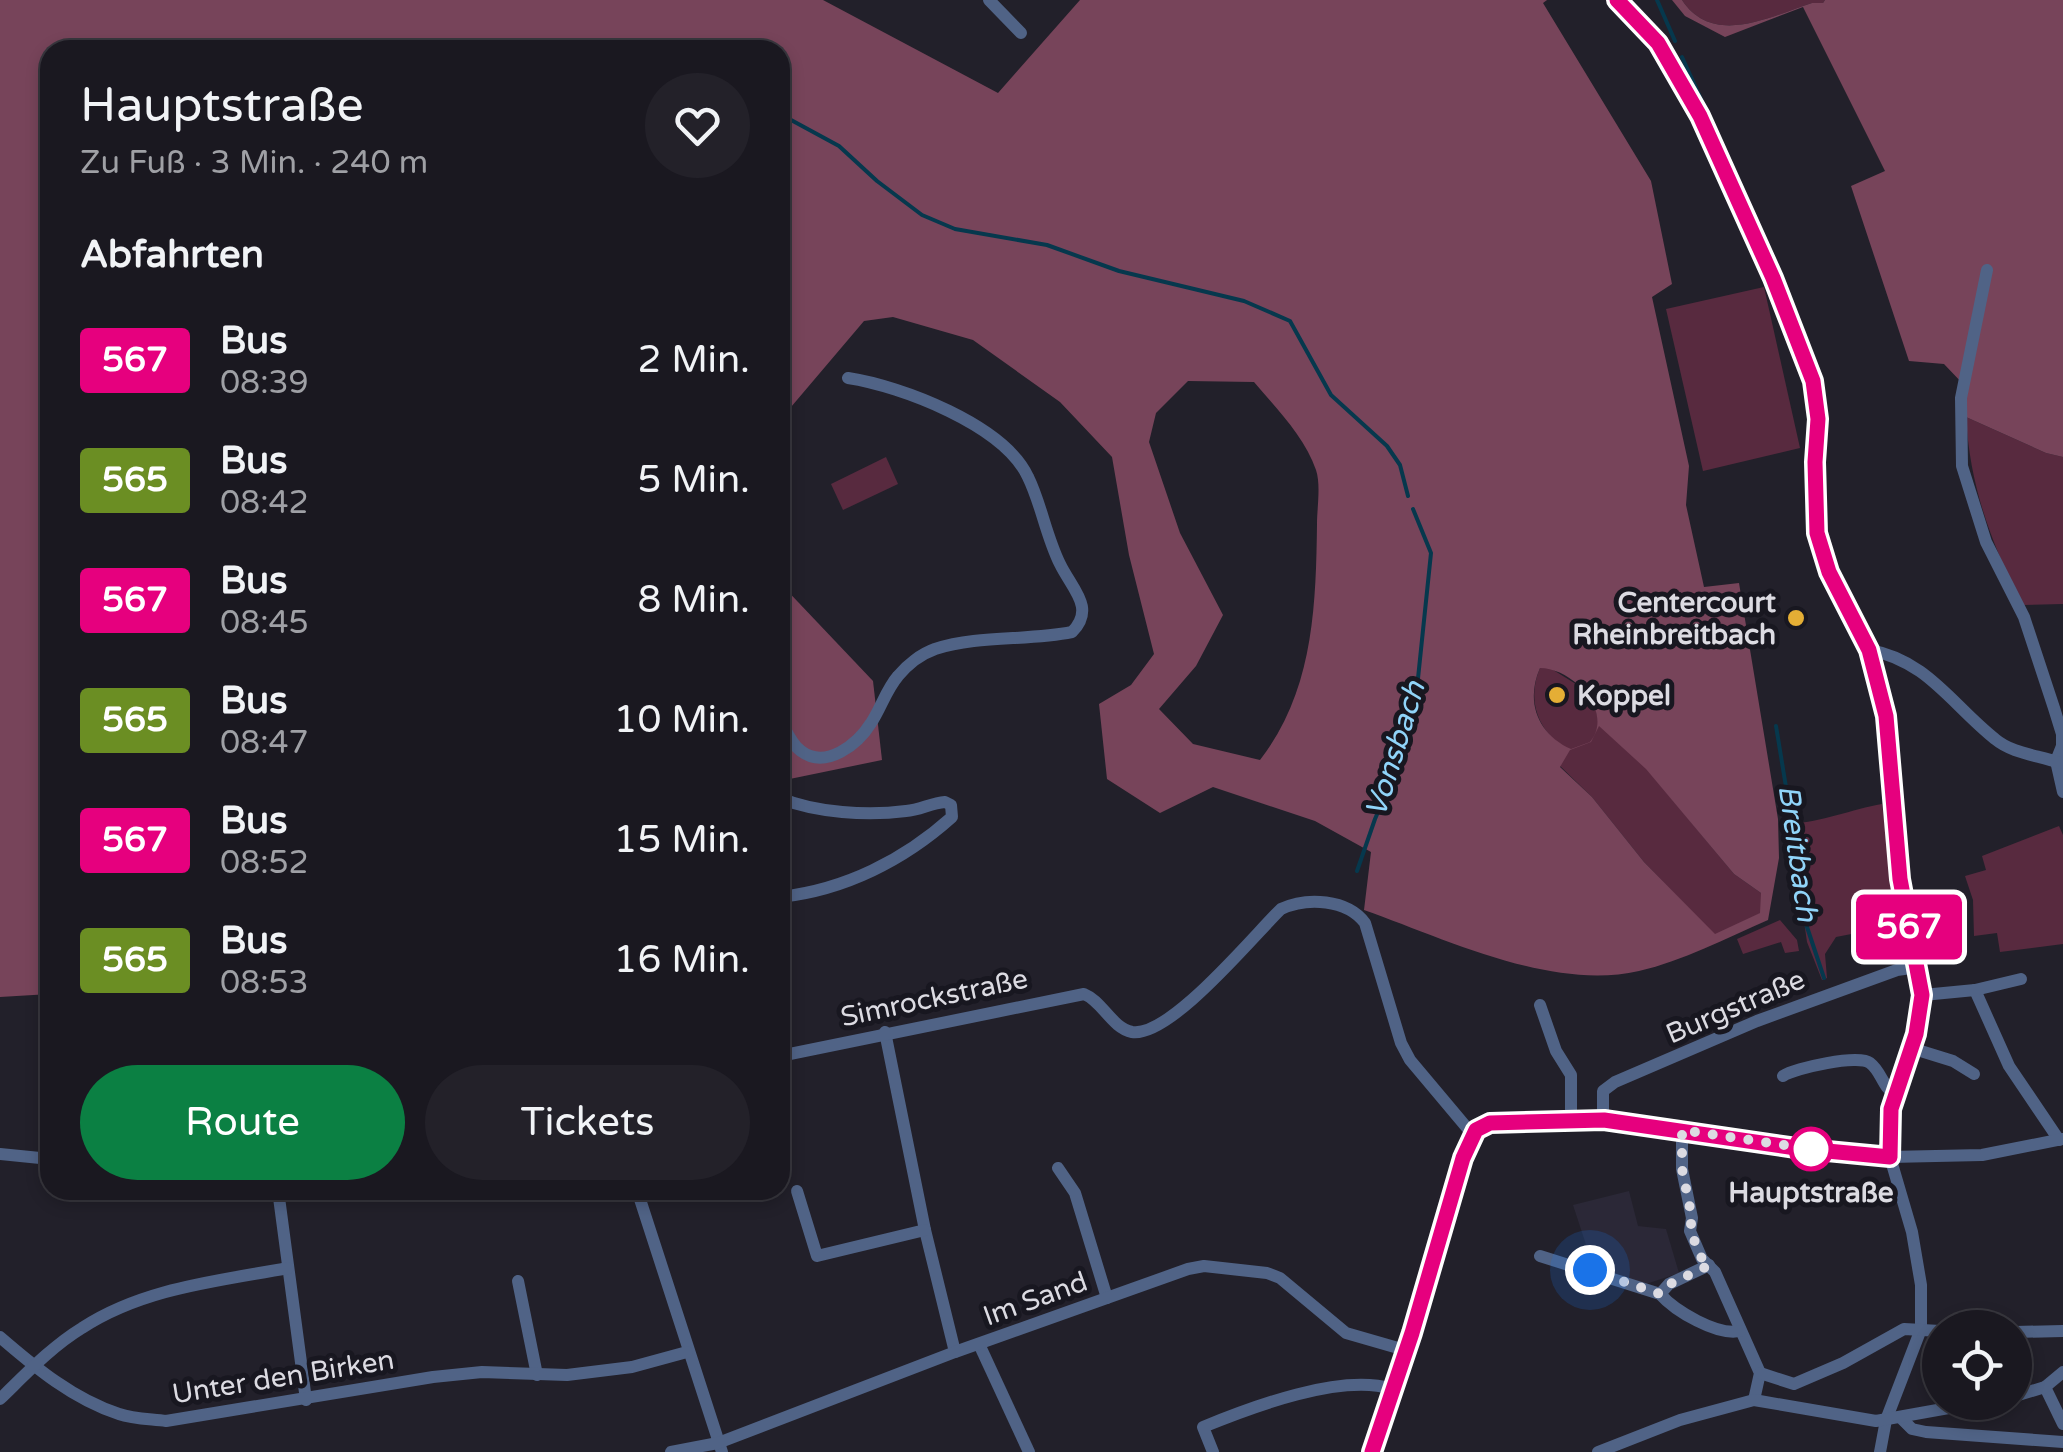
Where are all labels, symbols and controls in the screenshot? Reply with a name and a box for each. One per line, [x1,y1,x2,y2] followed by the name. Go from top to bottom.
[645,73,750,178] button: heart
[80,77,364,135] text: Hauptstraße
[80,144,428,182] text: Zu Fuß · 3 Min. · 240 m
[80,232,264,278] text: Abfahrten
[220,318,287,364] text: Bus
[637,337,750,383] text: 2 Min.
[102,339,168,381] text: 567
[220,364,309,402] text: 08:39
[220,438,287,484] text: Bus
[637,457,750,503] text: 5 Min.
[102,459,168,501] text: 565
[220,484,309,522] text: 08:42
[220,558,287,604] text: Bus
[637,577,750,623] text: 8 Min.
[102,579,168,621] text: 567
[1572,586,1776,652] place label: Centercourt Rheinbreitbach
[220,604,309,642] text: 08:45
[1785,607,1807,629] marker: Centercourt Rheinbreitbach
[1357,676,1434,822] water label: Vonsbach
[220,678,287,724] text: Bus
[1577,679,1671,713] place label: Koppel
[1546,684,1568,706] marker: Koppel
[614,697,750,743] text: 10 Min.
[102,699,168,741] text: 565
[220,724,309,762] text: 08:47
[1770,782,1825,924] water label: Breitbach
[220,798,287,844] text: Bus
[614,817,750,863] text: 15 Min.
[102,819,168,861] text: 567
[220,844,309,882] text: 08:52
[1852,894,1966,960] line badge: 567
[1876,906,1942,948] text: 567
[220,918,287,964] text: Bus
[614,937,750,983] text: 16 Min.
[102,939,168,981] text: 565
[838,962,1031,1034] street label: Simrockstraße
[1661,962,1810,1051] street label: Burgstraße
[220,964,309,1002] text: 08:53
[80,1065,405,1180] button: Route
[425,1065,750,1180] button: Tickets
[1790,1128,1832,1170] marker: Hauptstraße
[1728,1176,1894,1210] place label: Hauptstraße
[1565,1245,1615,1295] your location
[979,1264,1092,1333] street label: Im Sand
[1922,1310,2032,1420] map controls
[1922,1310,2032,1420] button: locate
[170,1343,397,1411] street label: Unter den Birken

